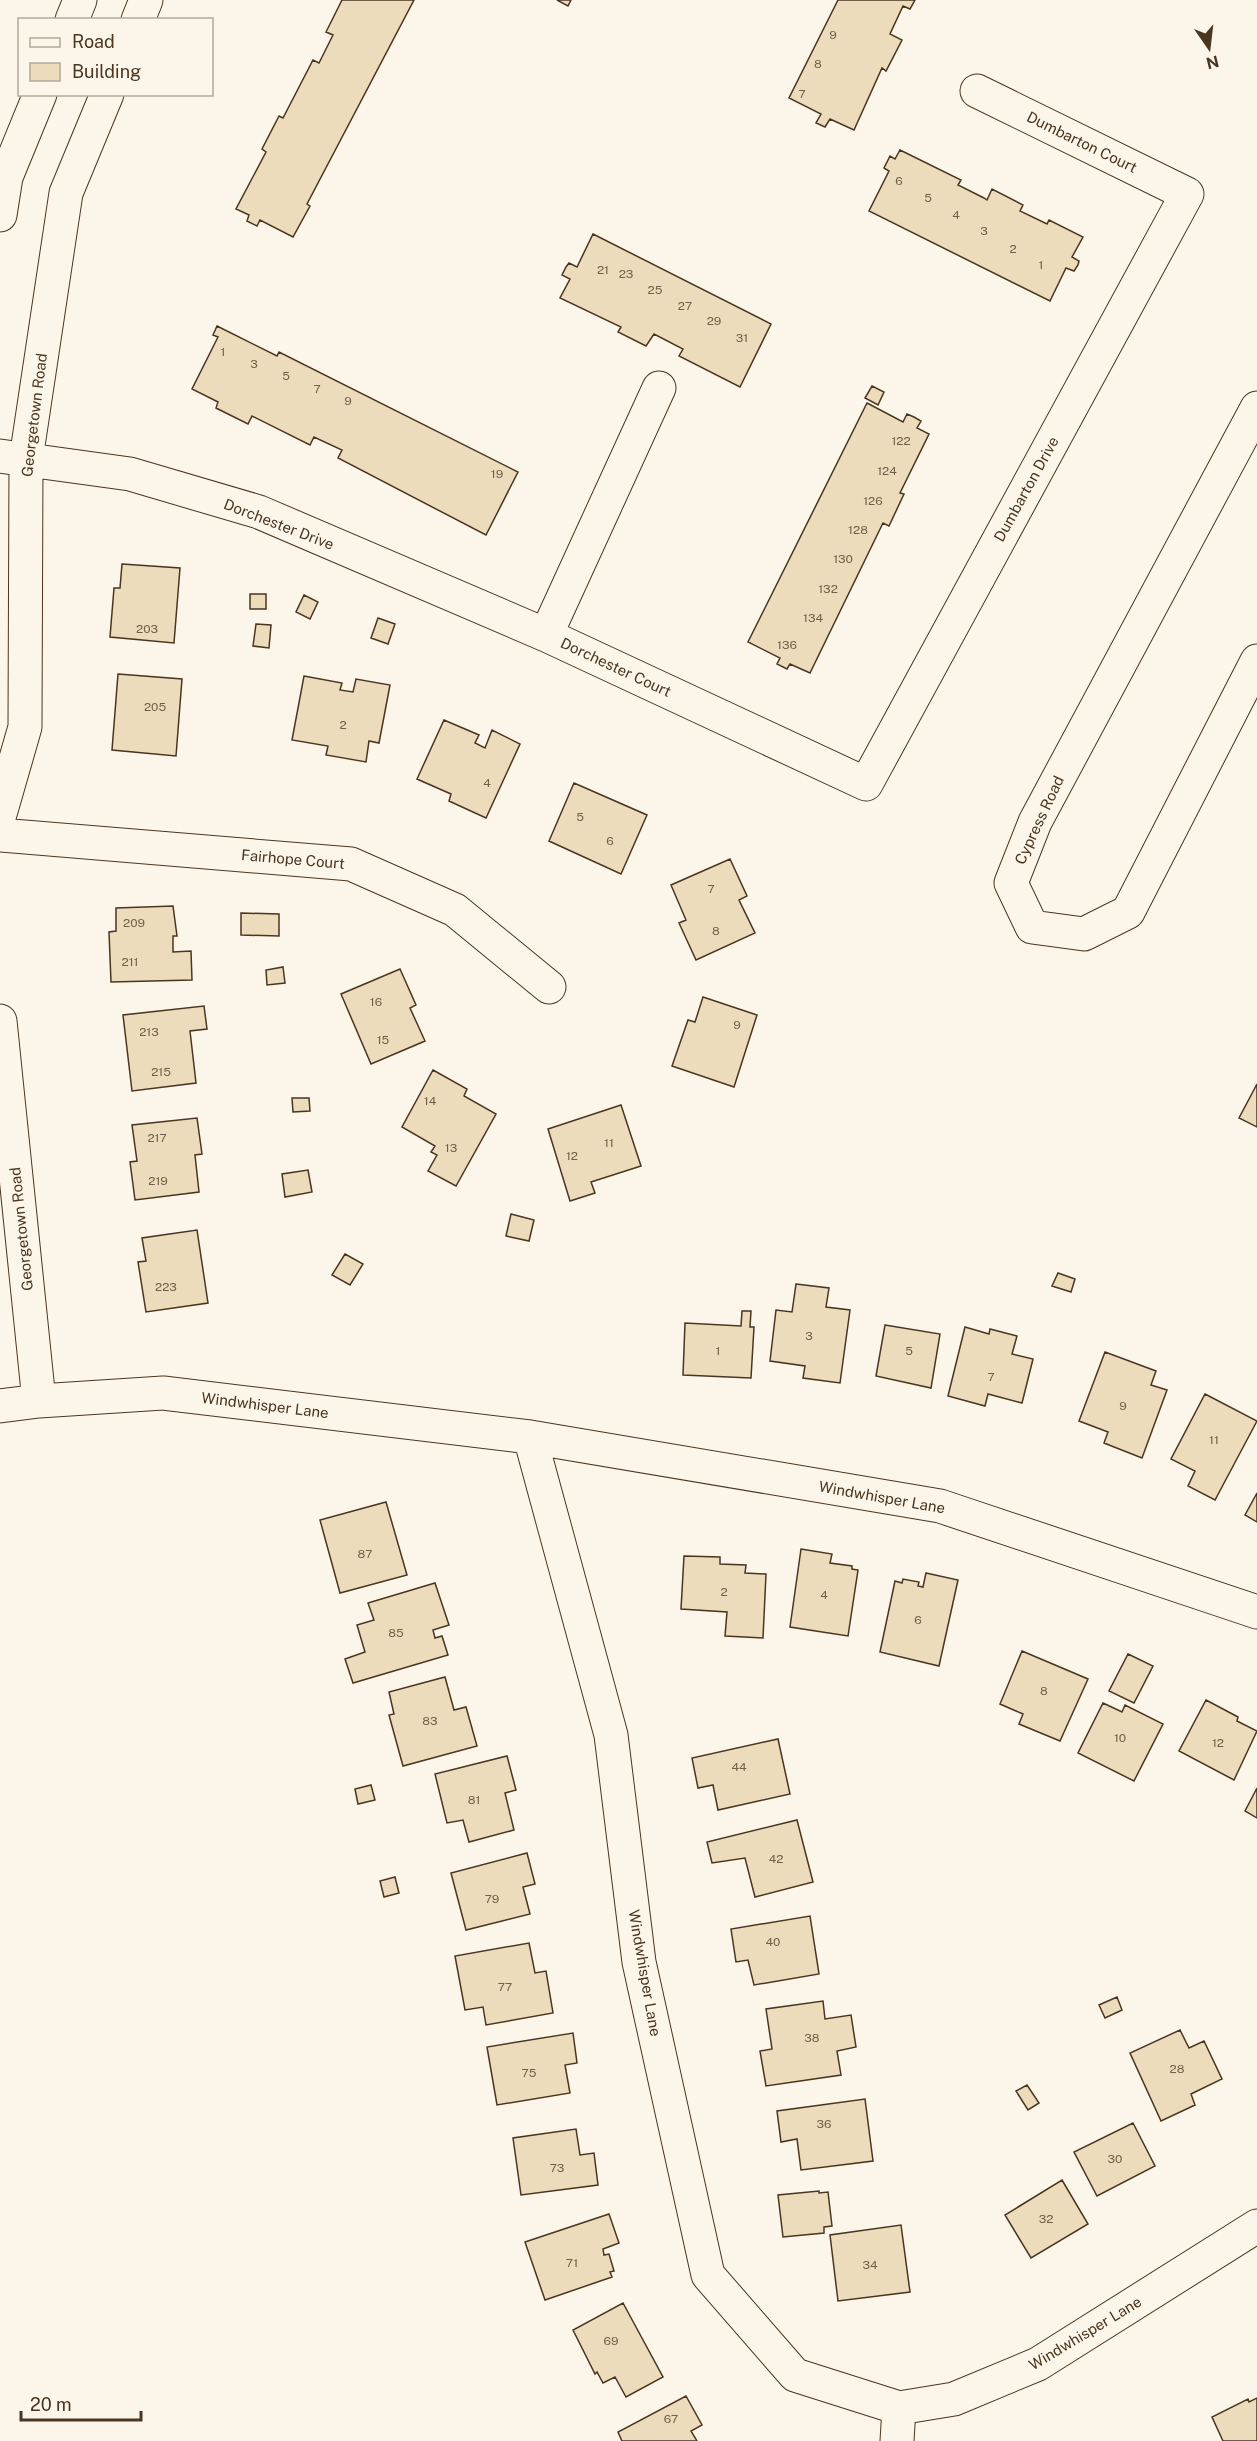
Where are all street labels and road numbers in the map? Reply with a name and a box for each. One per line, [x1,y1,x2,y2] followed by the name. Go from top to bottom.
[1024,108,1140,176] street label: Dumbarton Court
[18,352,50,478] street label: Georgetown Road
[990,434,1062,544] street label: Dumbarton Drive
[221,495,337,553] street label: Dorchester Drive
[558,634,674,700] street label: Dorchester Court
[1011,773,1067,867] street label: Cypress Road
[241,846,346,872] street label: Fairhope Court
[6,1166,36,1292] street label: Georgetown Road
[200,1389,330,1421] street label: Windwhisper Lane
[817,1478,947,1516] street label: Windwhisper Lane
[626,1908,664,2038] street label: Windwhisper Lane
[1026,2293,1144,2373] street label: Windwhisper Lane

